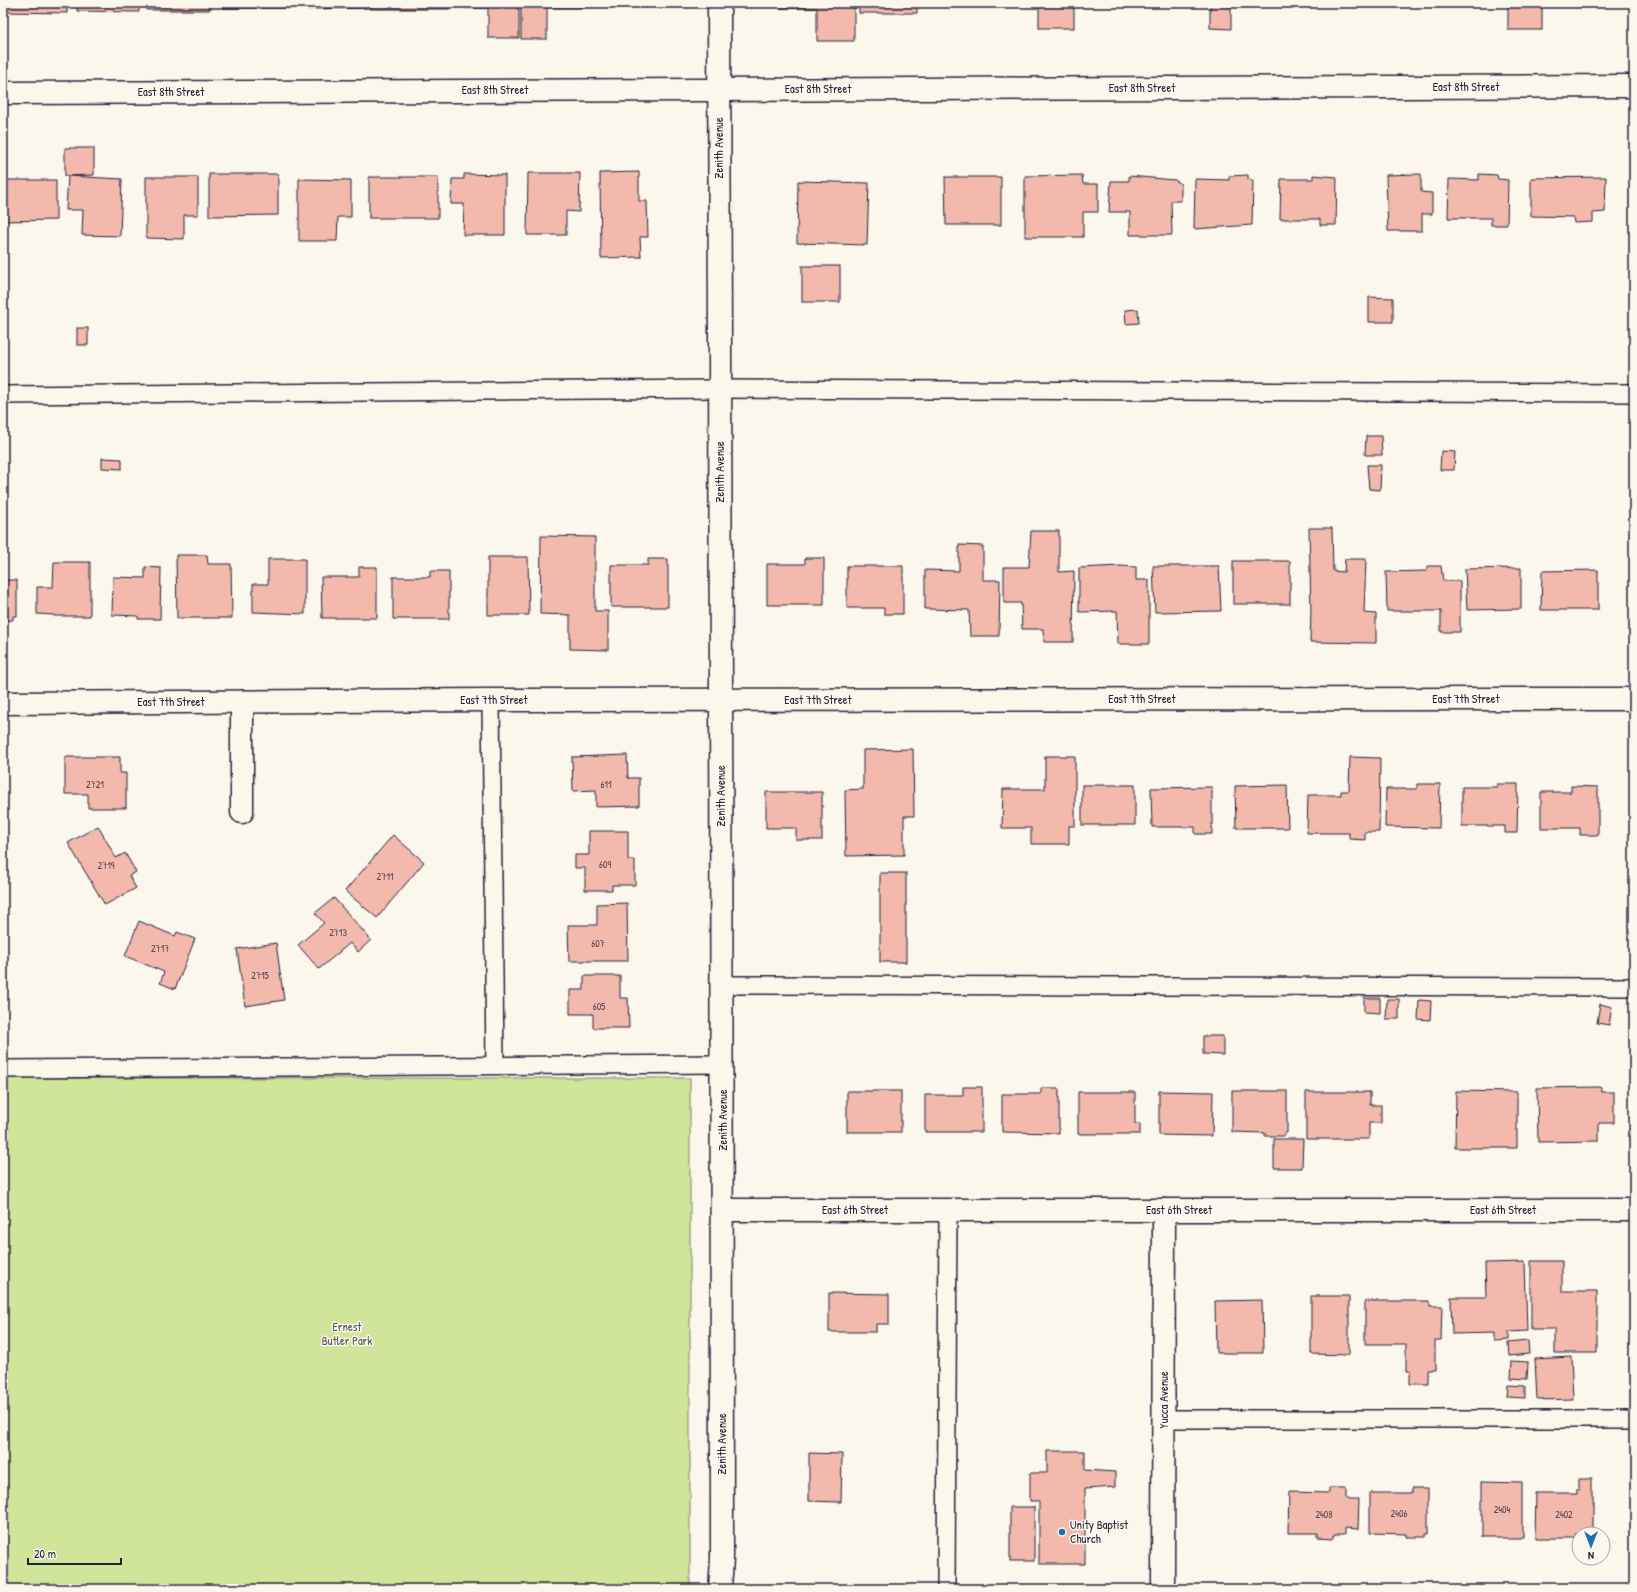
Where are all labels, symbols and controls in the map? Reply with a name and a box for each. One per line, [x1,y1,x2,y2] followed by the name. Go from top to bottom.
[1433,78,1500,95] street label: East 8th Street
[1109,79,1176,96] street label: East 8th Street
[785,80,852,97] street label: East 8th Street
[462,81,529,98] street label: East 8th Street
[138,83,205,100] street label: East 8th Street
[710,117,727,179] street label: Zenith Avenue
[711,441,728,503] street label: Zenith Avenue
[1108,690,1177,707] street label: East 7th Street
[1432,690,1501,707] street label: East 7th Street
[460,691,529,708] street label: East 7th Street
[784,691,853,708] street label: East 7th Street
[137,693,206,710] street label: East 7th Street
[712,765,729,827] street label: Zenith Avenue
[86,778,104,791] house number: 2721
[600,778,612,791] house number: 611
[599,858,611,871] house number: 609
[98,859,115,872] house number: 2719
[377,870,394,883] house number: 2711
[329,926,347,939] house number: 2713
[591,937,605,950] house number: 607
[151,942,169,955] house number: 2717
[251,969,270,982] house number: 2715
[593,1000,606,1013] house number: 605
[714,1089,731,1151] street label: Zenith Avenue
[822,1201,889,1218] street label: East 6th Street
[1146,1201,1213,1218] street label: East 6th Street
[1470,1201,1537,1218] street label: East 6th Street
[322,1318,372,1349] park label: Ernest Butler Park
[1155,1371,1172,1429] street label: Yucca Avenue
[713,1413,730,1475] street label: Zenith Avenue
[1494,1503,1511,1516] house number: 2404
[1391,1507,1407,1520] house number: 2406
[1315,1508,1333,1521] house number: 2408
[1555,1508,1573,1521] house number: 2402
[1070,1516,1129,1547] place label: Unity Baptist Church
[1571,1526,1611,1566] north arrow
[1057,1527,1067,1537] marker: Unity Baptist Church
[28,1540,121,1566] scale bar
[34,1545,56,1562] text: 20 m
[1588,1549,1594,1563] text: N

